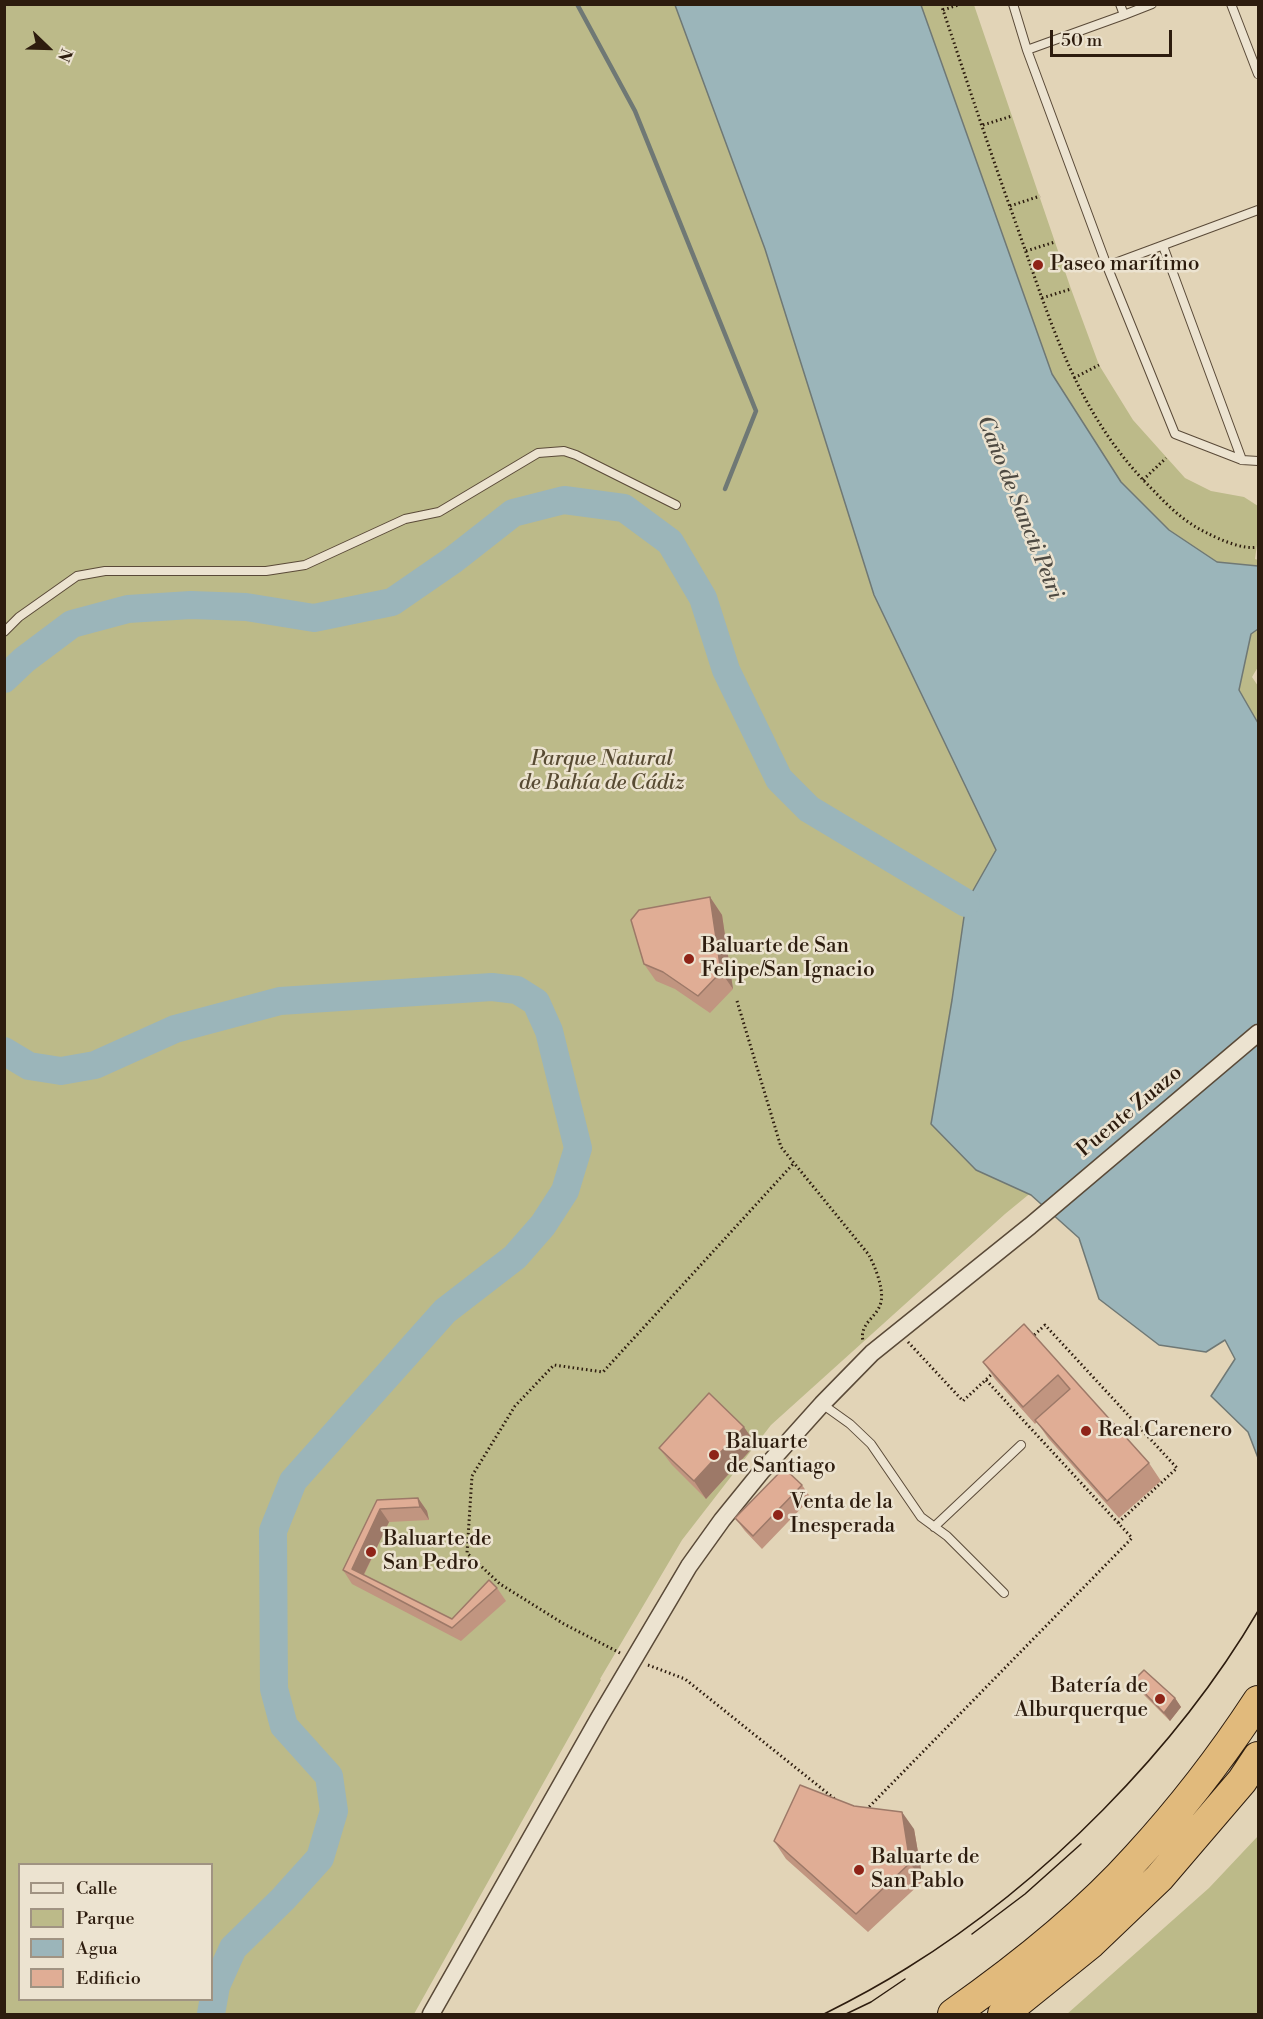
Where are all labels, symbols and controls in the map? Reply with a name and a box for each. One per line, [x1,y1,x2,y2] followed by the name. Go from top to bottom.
[18,18,78,78] north arrow
[1053,18,1174,56] scale bar
[1061,29,1102,52] text: 50 m
[53,45,76,65] text: N
[1050,252,1200,278] place label: Paseo marítimo
[1031,258,1045,272] marker: Paseo marítimo
[970,412,1068,604] water label: Caño de Sancti Petri
[519,747,685,797] park label: Parque Natural de Bahía de Cádiz
[701,934,875,984] place label: Baluarte de San Felipe/San Ignacio
[682,952,696,966] marker: Baluarte de San Felipe/San Ignacio
[1072,1061,1188,1163] street label: Puente Zuazo
[1098,1418,1232,1444] place label: Real Carenero
[1079,1424,1093,1438] marker: Real Carenero
[726,1430,836,1480] place label: Baluarte de Santiago
[707,1448,721,1462] marker: Baluarte de Santiago
[790,1490,895,1540] place label: Venta de la Inesperada
[771,1508,785,1522] marker: Venta de la Inesperada
[383,1527,492,1577] place label: Baluarte de San Pedro
[364,1545,378,1559] marker: Baluarte de San Pedro
[1015,1674,1148,1724] place label: Batería de Alburquerque
[1153,1692,1167,1706] marker: Batería de Alburquerque
[871,1845,980,1895] place label: Baluarte de San Pablo
[18,1863,213,2001] legend
[852,1863,866,1877] marker: Baluarte de San Pablo
[76,1877,117,1900] text: Calle
[76,1907,135,1930] text: Parque
[76,1937,118,1960] text: Agua
[76,1967,141,1990] text: Edificio

